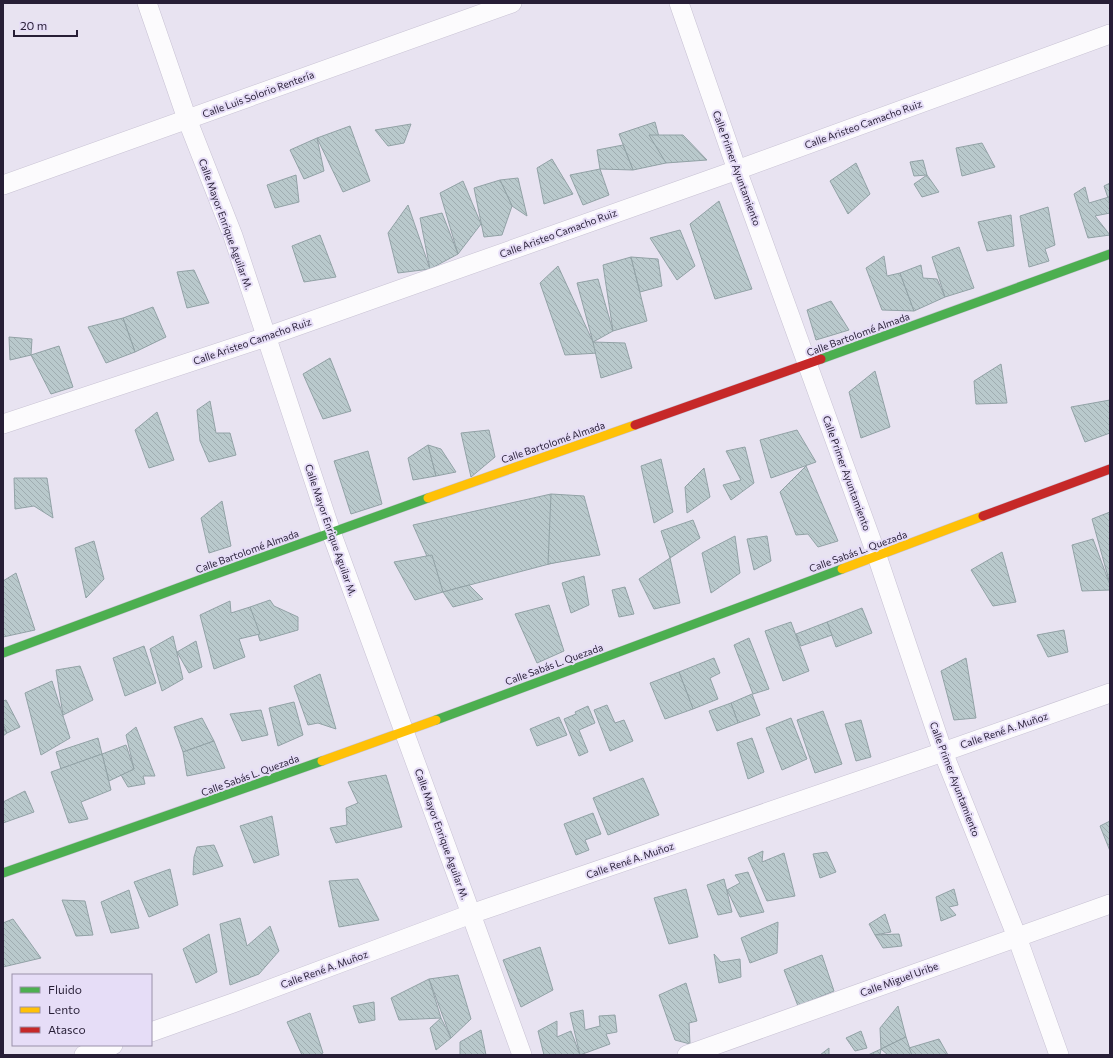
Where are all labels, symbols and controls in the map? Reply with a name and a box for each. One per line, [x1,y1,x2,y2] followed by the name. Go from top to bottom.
[14,12,77,38] scale bar
[20,18,47,32] text: 20 m
[201,68,315,120] street label: Calle Luis Solorio Rentería
[803,97,923,151] street label: Calle Aristeo Camacho Ruiz
[711,109,763,227] street label: Calle Primer Ayuntamiento
[197,157,255,291] street label: Calle Mayor Enrique Aguilar M.
[498,206,618,260] street label: Calle Aristeo Camacho Ruiz
[805,310,911,358] street label: Calle Bartolomé Almada
[191,315,313,367] street label: Calle Aristeo Camacho Ruiz
[821,414,873,532] street label: Calle Primer Ayuntamiento
[500,419,606,465] street label: Calle Bartolomé Almada
[303,463,359,597] street label: Calle Mayor Enrique Aguilar M.
[194,527,300,575] street label: Calle Bartolomé Almada
[807,528,909,574] street label: Calle Sabás L. Quezada
[503,641,605,687] street label: Calle Sabás L. Quezada
[959,709,1049,751] street label: Calle René A. Muñoz
[928,720,982,838] street label: Calle Primer Ayuntamiento
[199,752,301,798] street label: Calle Sabás L. Quezada
[413,767,471,901] street label: Calle Mayor Enrique Aguilar M.
[585,839,675,881] street label: Calle René A. Muñoz
[279,948,369,990] street label: Calle René A. Muñoz
[858,959,940,999] street label: Calle Miguel Uribe
[12,974,152,1046] legend
[48,982,82,996] text: Fluido
[48,1002,80,1016] text: Lento
[48,1022,86,1036] text: Atasco

